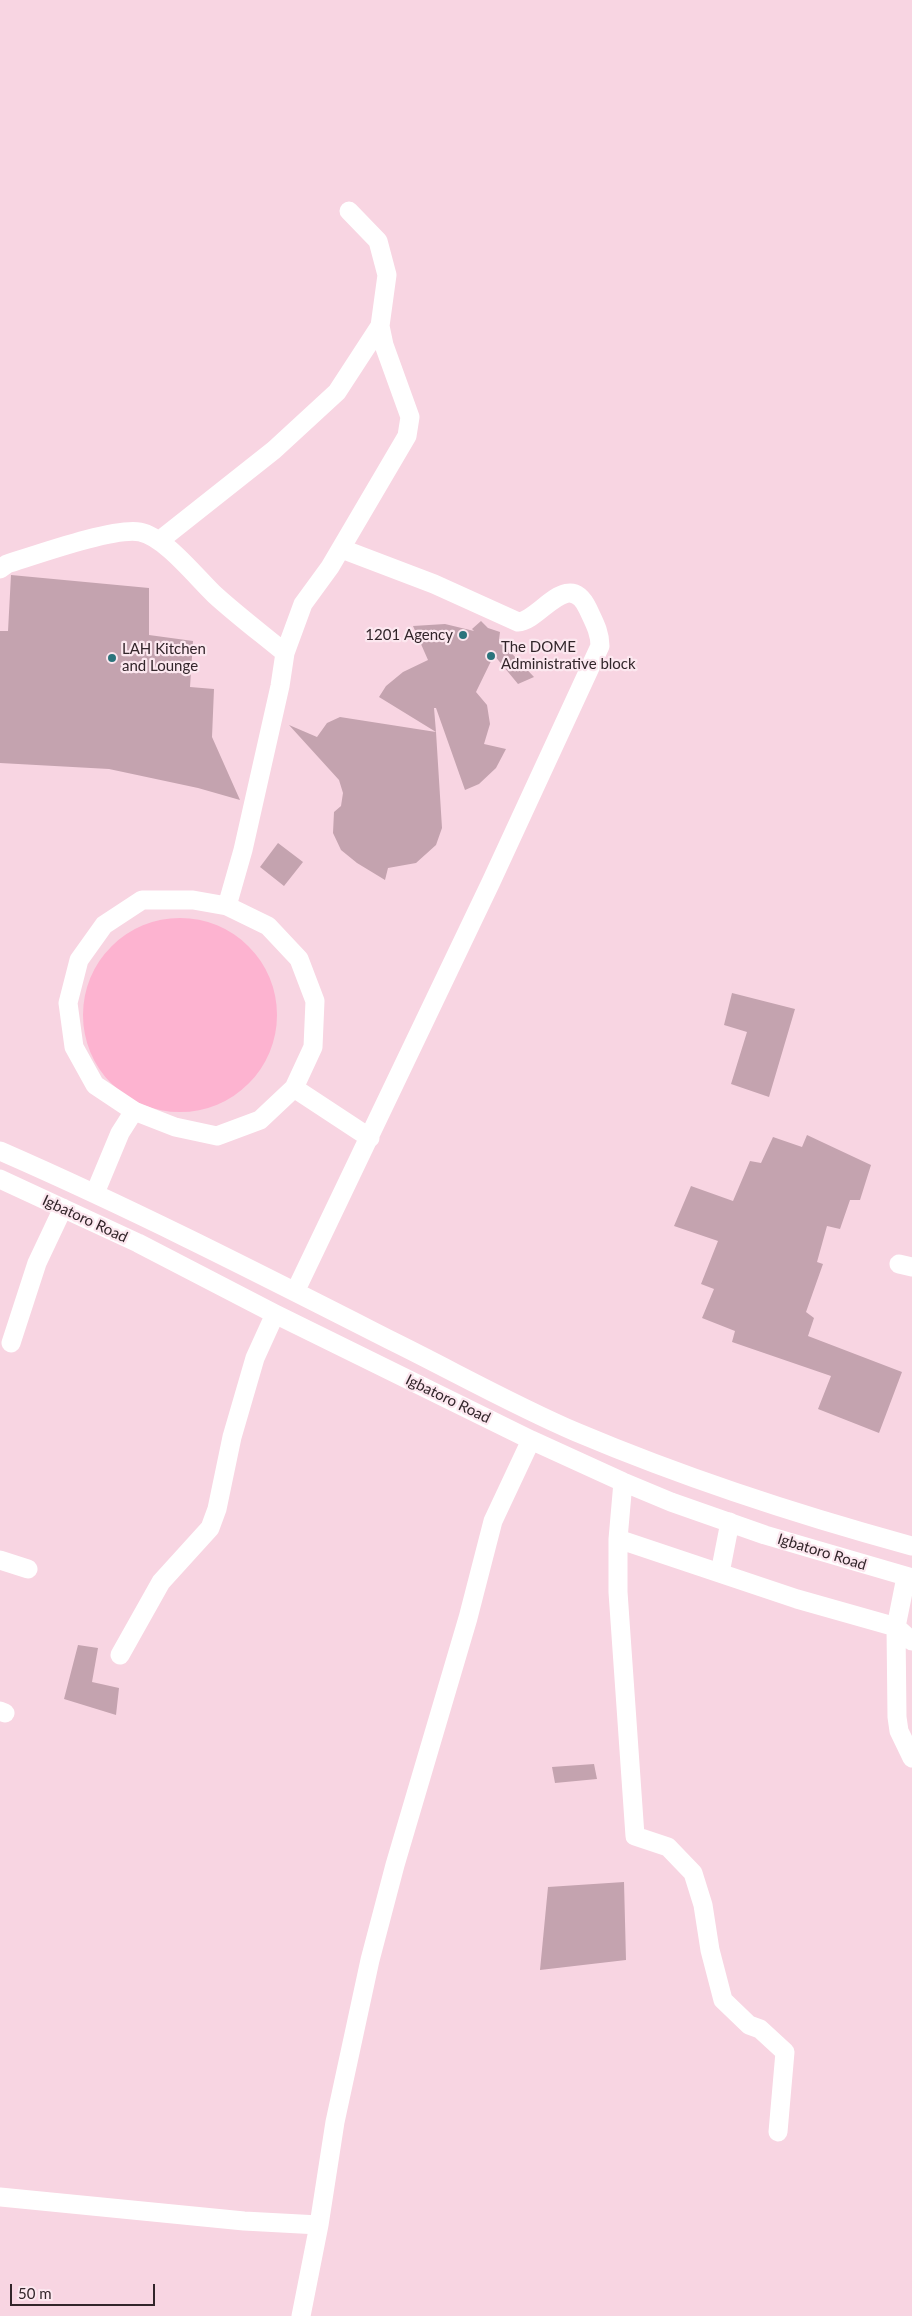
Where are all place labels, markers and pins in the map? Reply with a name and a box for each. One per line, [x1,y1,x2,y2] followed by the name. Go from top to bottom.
[365,626,453,644] place label: 1201 Agency
[457,629,469,641] marker: 1201 Agency
[501,638,636,673] place label: The DOME Administrative block
[122,640,206,675] place label: LAH Kitchen and Lounge
[485,650,497,662] marker: The DOME Administrative block
[106,652,118,664] marker: LAH Kitchen and Lounge

